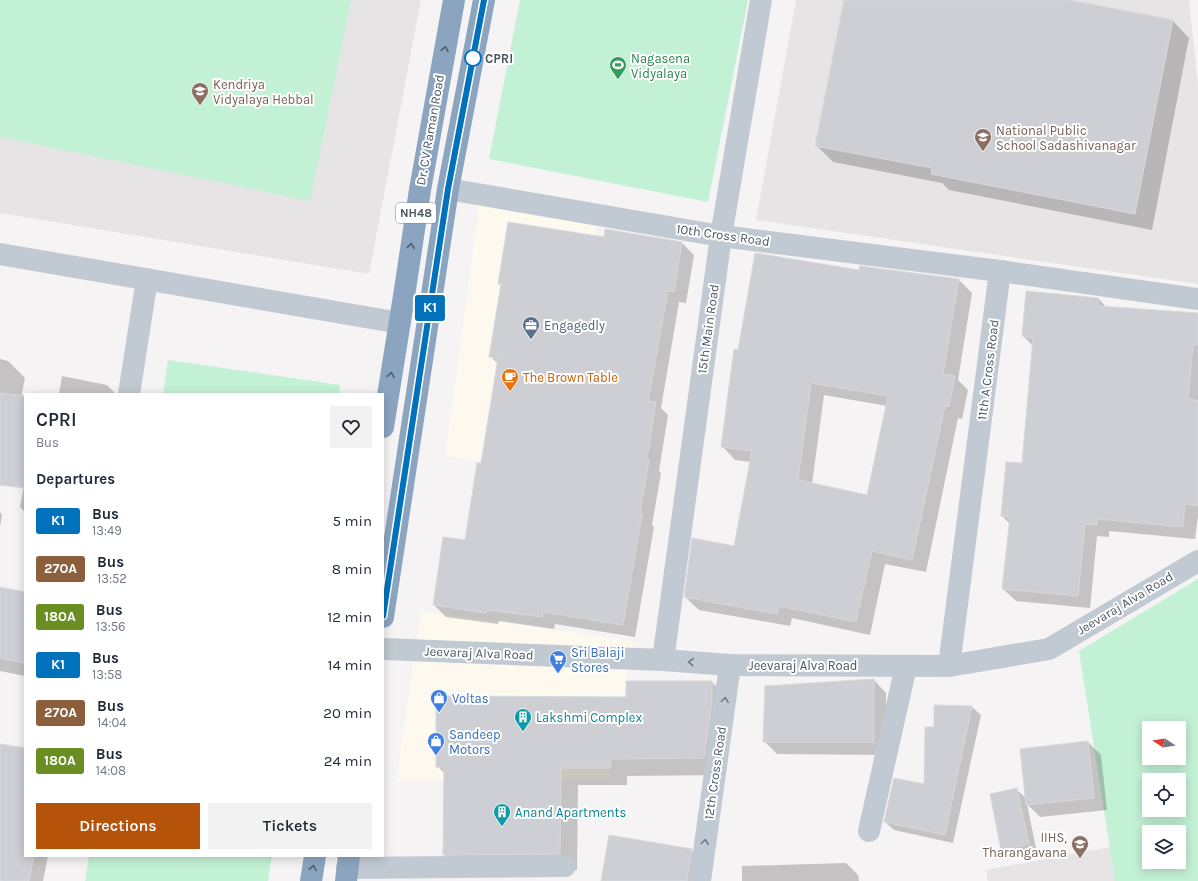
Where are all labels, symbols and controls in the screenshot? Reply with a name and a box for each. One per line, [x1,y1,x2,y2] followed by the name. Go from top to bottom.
[440,46,449,52] one-way arrow
[464,49,482,67] marker: CPRI
[485,51,513,66] place label: CPRI
[631,51,690,81] place label: Nagasena Vidyalaya
[608,55,628,80] sports icon: Nagasena Vidyalaya
[413,73,447,187] street label: Dr. CV Raman Road
[213,77,314,107] place label: Kendriya Vidyalaya Hebbal
[190,81,210,106] school or university icon: Kendriya Vidyalaya Hebbal
[996,123,1136,153] place label: National Public School Sadashivanagar
[973,127,993,152] school or university icon: National Public School Sadashivanagar
[396,203,436,223] road number: NH48
[675,221,771,249] street label: 10th Cross Road
[406,243,415,249] one-way arrow
[694,283,722,375] street label: 15th Main Road
[412,295,448,321] line badge: K1
[423,299,437,316] text: K1
[521,315,541,340] office icon: Engagedly
[544,318,605,333] place label: Engagedly
[974,319,1002,421] street label: 11th A Cross Road
[500,367,520,392] cafe icon: The Brown Table
[523,370,618,385] place label: The Brown Table
[387,372,395,378] one-way arrow
[330,406,372,448] button: heart
[36,409,77,431] text: CPRI
[36,435,59,450] text: Bus
[36,470,115,488] text: Departures
[92,505,119,523] text: Bus
[51,512,65,529] text: K1
[332,512,372,530] text: 5 min
[92,523,122,538] text: 13:49
[97,553,124,571] text: Bus
[44,560,77,577] text: 270A
[332,560,372,578] text: 8 min
[1074,568,1176,638] street label: Jeevaraj Alva Road
[97,571,127,586] text: 13:52
[96,601,123,619] text: Bus
[44,608,76,625] text: 180A
[327,608,372,626] text: 12 min
[96,619,125,634] text: 13:56
[424,644,534,662] street label: Jeevaraj Alva Road
[571,645,625,675] place label: Sri Balaji Stores
[92,649,119,667] text: Bus
[548,649,568,674] supermarket icon: Sri Balaji Stores
[51,656,65,673] text: K1
[328,656,372,674] text: 14 min
[688,658,694,667] one-way arrow
[748,658,858,673] street label: Jeevaraj Alva Road
[92,667,122,682] text: 13:58
[429,688,449,713] shop icon: Voltas
[452,691,489,706] place label: Voltas
[97,697,124,715] text: Bus
[720,697,729,703] one-way arrow
[44,704,77,721] text: 270A
[323,704,372,722] text: 20 min
[513,707,533,732] building icon: Lakshmi Complex
[536,710,643,725] place label: Lakshmi Complex
[97,715,127,730] text: 14:04
[1142,721,1186,765] north arrow
[1142,721,1186,869] map controls
[701,725,729,821] street label: 12th Cross Road
[449,727,501,757] place label: Sandeep Motors
[426,731,446,756] shop icon: Sandeep Motors
[96,745,123,763] text: Bus
[44,752,76,769] text: 180A
[324,752,372,770] text: 24 min
[96,763,126,778] text: 14:08
[1142,773,1186,817] button: locate
[492,802,512,827] building icon: Anand Apartments
[36,803,200,849] button: Directions
[208,803,372,849] button: Tickets
[515,805,626,820] place label: Anand Apartments
[1142,825,1186,869] button: layers
[983,830,1067,860] place label: IIHS, Tharangavana
[1070,834,1090,859] school or university icon: IIHS, Tharangavana
[700,839,709,845] one-way arrow
[308,865,317,872] one-way arrow

